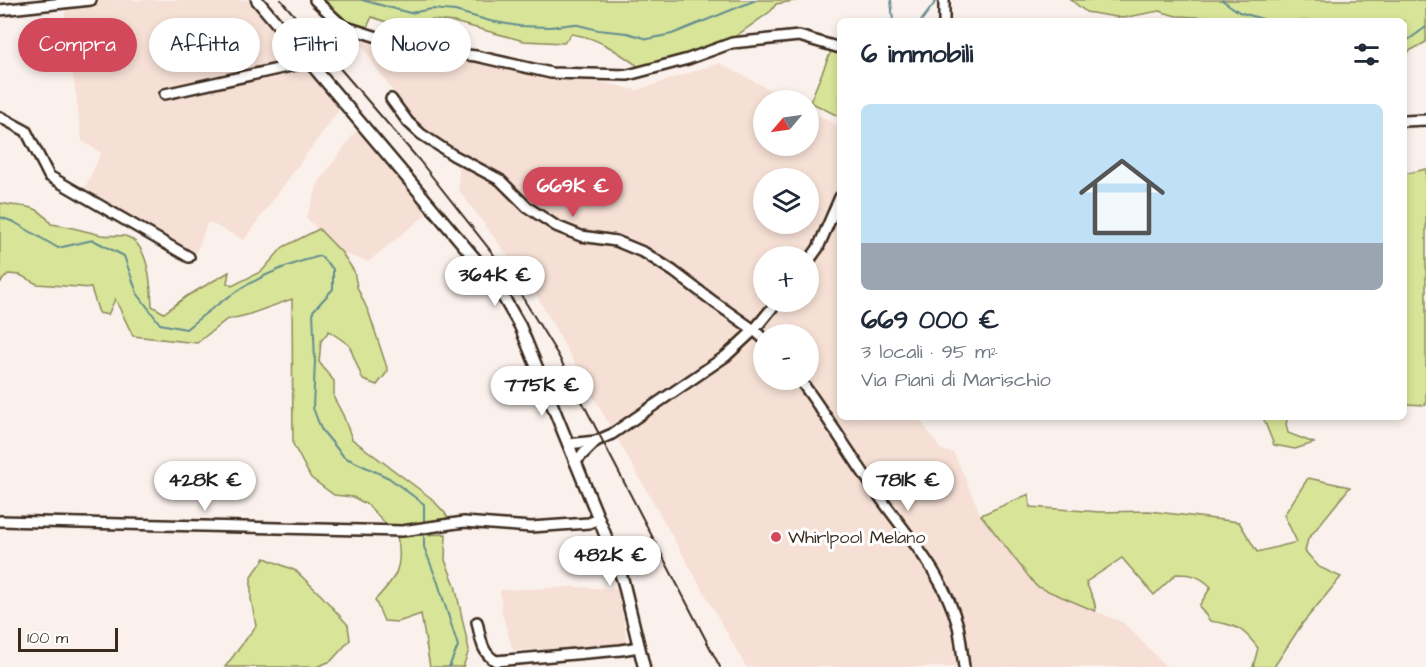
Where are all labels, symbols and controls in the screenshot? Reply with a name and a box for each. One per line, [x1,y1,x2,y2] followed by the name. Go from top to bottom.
[18,18,137,72] chip: Compra
[149,18,260,72] chip: Affitta
[272,18,359,72] chip: Filtri
[371,18,471,72] chip: Nuovo
[861,36,973,72] text: 6 immobili
[1350,38,1383,71] icon: filters
[753,90,819,156] north arrow
[753,90,819,390] map controls
[1068,143,1176,251] icon: home
[524,167,622,218] pin: 669K €
[753,168,819,234] button: layers
[537,172,609,200] text: 669K €
[753,246,819,312] button: +
[446,256,544,307] pin: 364K €
[459,261,531,289] text: 364K €
[861,302,999,338] text: 669 000 €
[753,324,819,390] button: −
[861,338,998,366] text: 3 locali · 95 m²
[493,366,591,417] pin: 775K €
[861,366,1051,394] text: Via Piani di Marischio
[505,371,579,399] text: 775K €
[156,461,254,512] pin: 428K €
[859,461,957,512] pin: 781K €
[168,466,242,494] text: 428K €
[876,466,940,494] text: 781K €
[788,525,925,550] place label: Whirlpool Melano
[769,530,783,544] marker: Whirlpool Melano
[561,536,659,587] pin: 482K €
[573,541,647,569] text: 482K €
[18,625,118,652] scale bar
[27,627,68,649] text: 100 m

